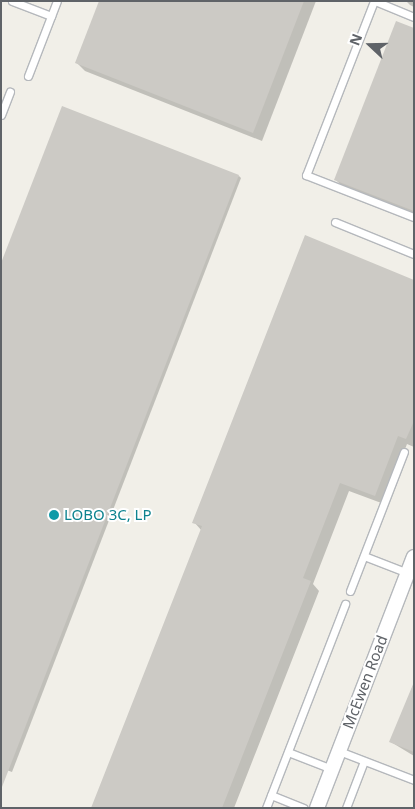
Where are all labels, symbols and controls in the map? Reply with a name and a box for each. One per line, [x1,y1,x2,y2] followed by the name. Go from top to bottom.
[345,20,395,70] north arrow
[345,31,366,48] text: N
[64,506,152,524] place label: LOBO 3C, LP
[48,509,60,521] marker: LOBO 3C, LP
[339,633,391,731] street label: McEwen Road

